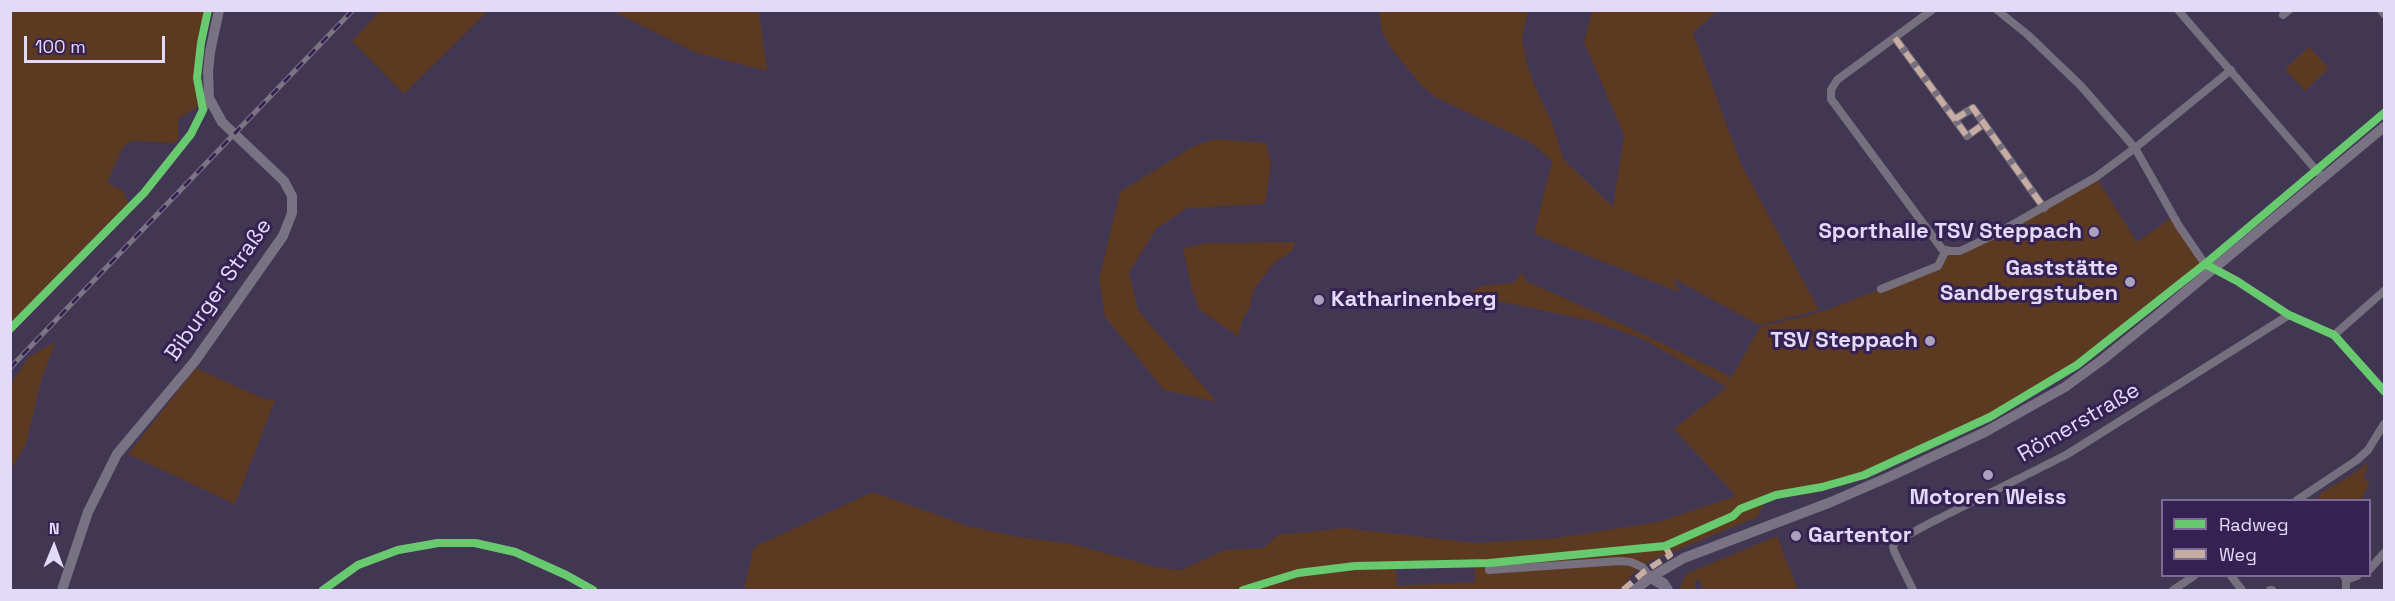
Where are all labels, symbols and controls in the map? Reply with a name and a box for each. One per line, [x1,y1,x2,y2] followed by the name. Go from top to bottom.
[27,24,168,62] scale bar
[35,35,86,58] text: 100 m
[160,214,278,366] street label: Biburger Straße
[1819,219,2082,245] place label: Sporthalle TSV Steppach
[2087,225,2101,239] marker: Sporthalle TSV Steppach
[1940,256,2118,308] place label: Gaststätte Sandbergstuben
[2123,275,2137,289] marker: Gaststätte Sandbergstuben
[1331,287,1496,313] place label: Katharinenberg
[1312,293,1326,307] marker: Katharinenberg
[1770,328,1918,354] place label: TSV Steppach
[1923,334,1937,348] marker: TSV Steppach
[2013,377,2145,469] street label: Römerstraße
[1981,468,1995,482] marker: Motoren Weiss
[1910,485,2066,511] place label: Motoren Weiss
[2161,499,2371,577] legend
[2219,513,2289,536] text: Radweg
[24,517,84,577] north arrow
[49,518,60,539] text: N
[1808,523,1911,549] place label: Gartentor
[1789,529,1803,543] marker: Gartentor
[2219,543,2257,566] text: Weg

